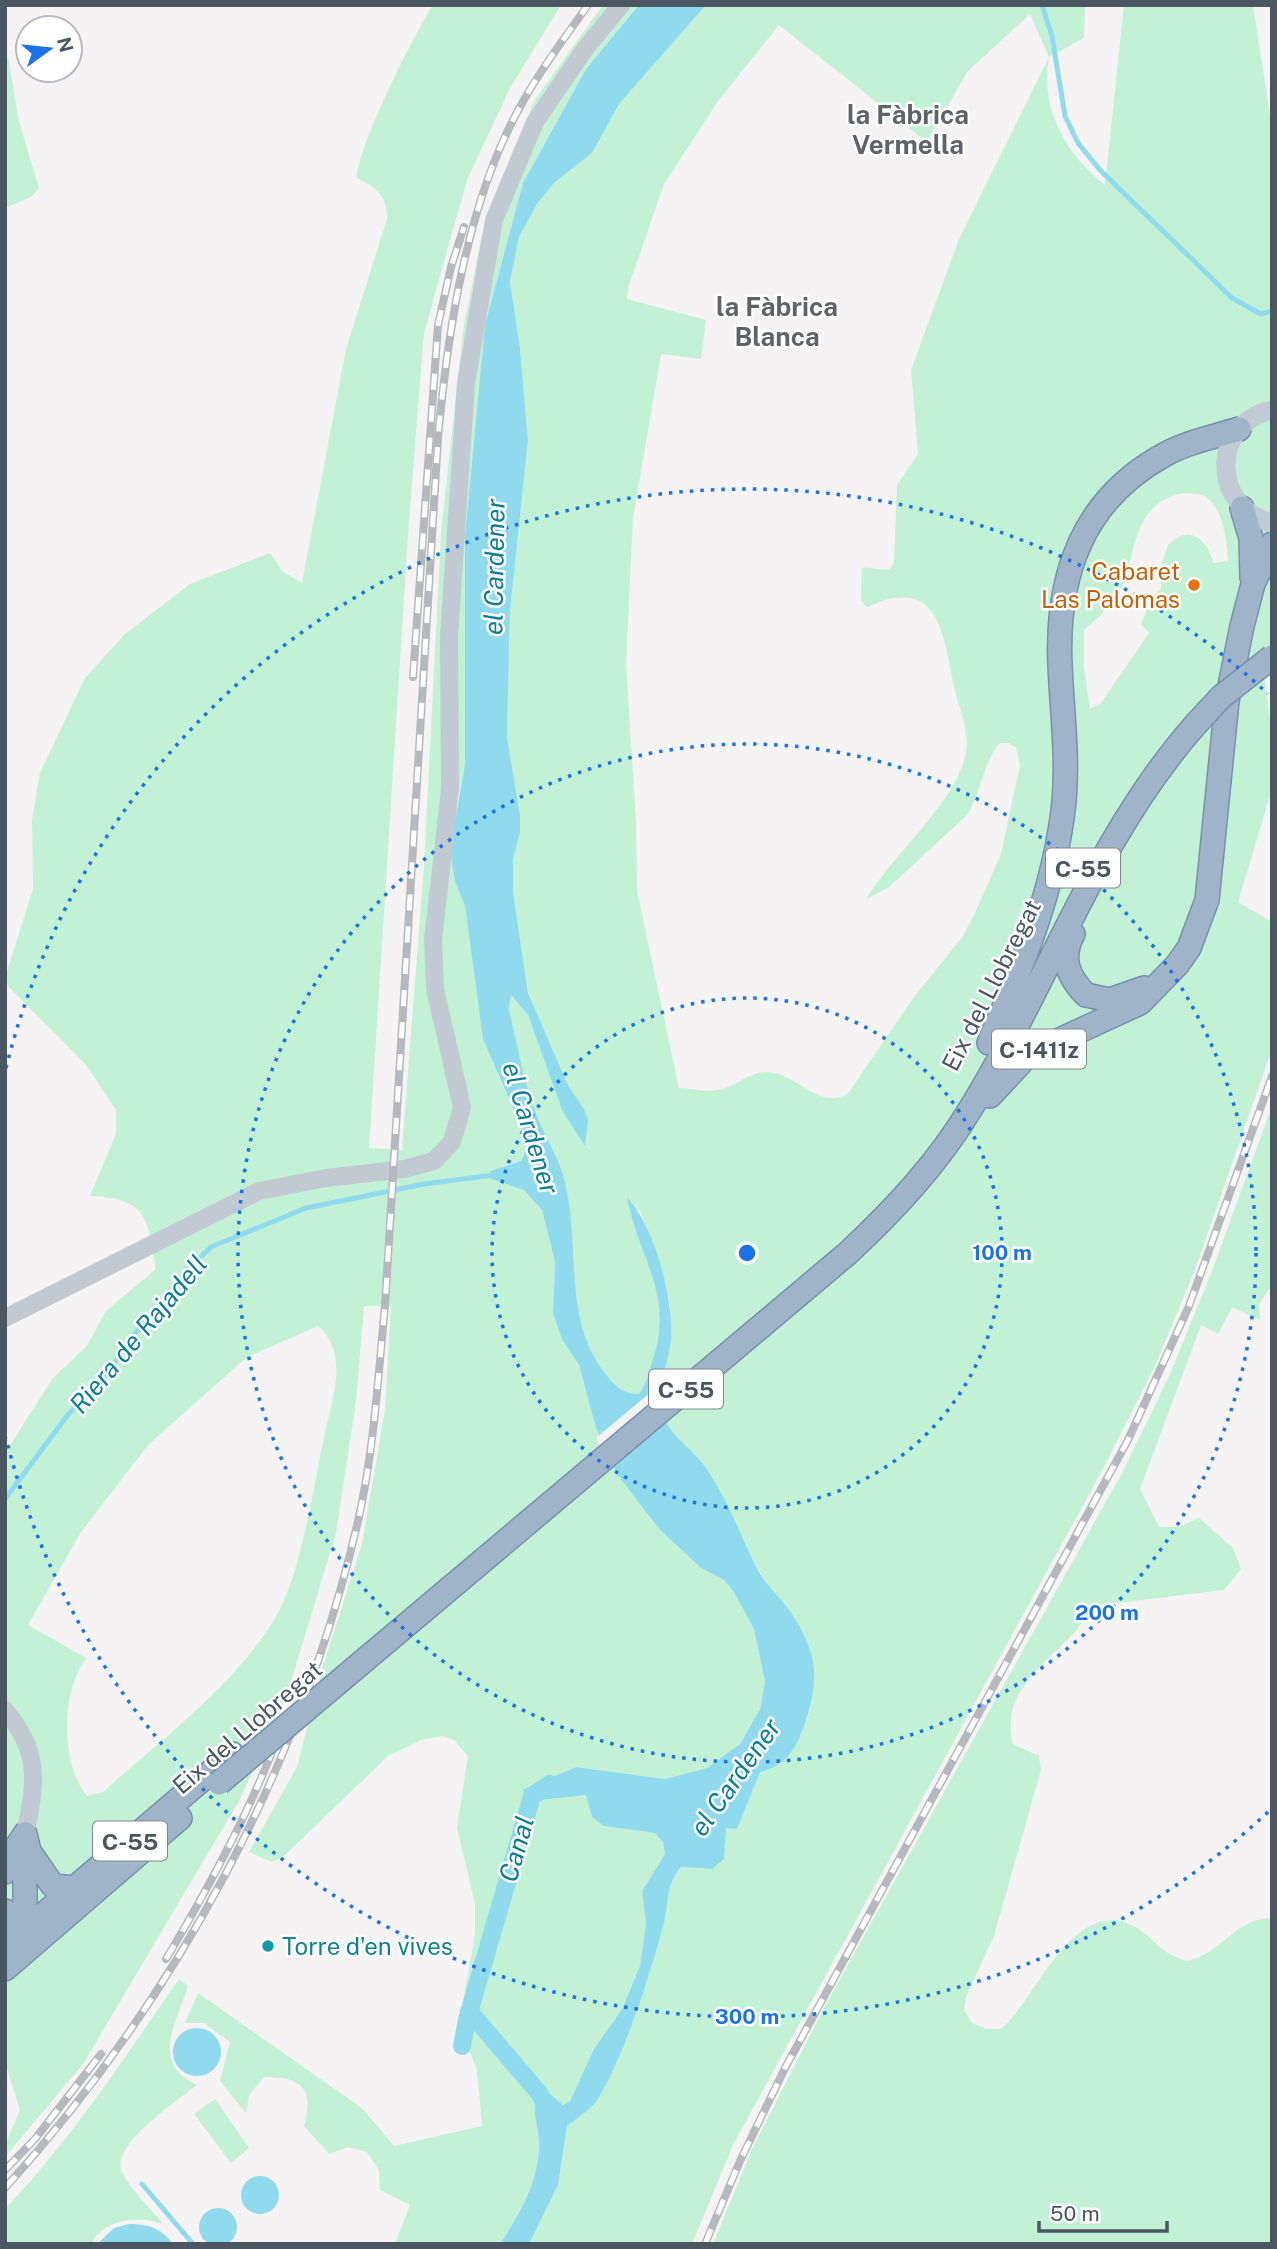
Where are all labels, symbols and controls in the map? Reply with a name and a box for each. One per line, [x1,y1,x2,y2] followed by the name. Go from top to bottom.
[14,14,84,84] north arrow
[53,35,78,55] text: N
[847,99,969,160] district label: la Fàbrica Vermella
[716,291,838,352] district label: la Fàbrica Blanca
[477,498,511,635] water label: el Cardener
[1041,557,1180,613] place label: Cabaret Las Palomas
[1186,577,1202,593] marker: Cabaret Las Palomas
[1046,848,1120,888] road number: C-55
[936,895,1046,1075] street label: Eix del Llobregat
[992,1030,1086,1068] road number: C-1411z
[496,1058,566,1198] water label: el Cardener
[972,1240,1032,1265] text: 100 m
[735,1241,759,1265] centre of rings
[63,1249,213,1419] water label: Riera de Rajadell
[649,1370,723,1408] road number: C-55
[1075,1600,1139,1625] text: 200 m
[167,1655,327,1799] street label: Eix del Llobregat
[683,1712,787,1842] water label: el Cardener
[492,1813,540,1885] water label: Canal
[93,1822,167,1860] road number: C-55
[282,1932,453,1960] place label: Torre d'en vives
[260,1938,276,1954] marker: Torre d'en vives
[715,2004,779,2029] text: 300 m
[1039,2190,1167,2234] scale bar
[1050,2201,1100,2226] text: 50 m

